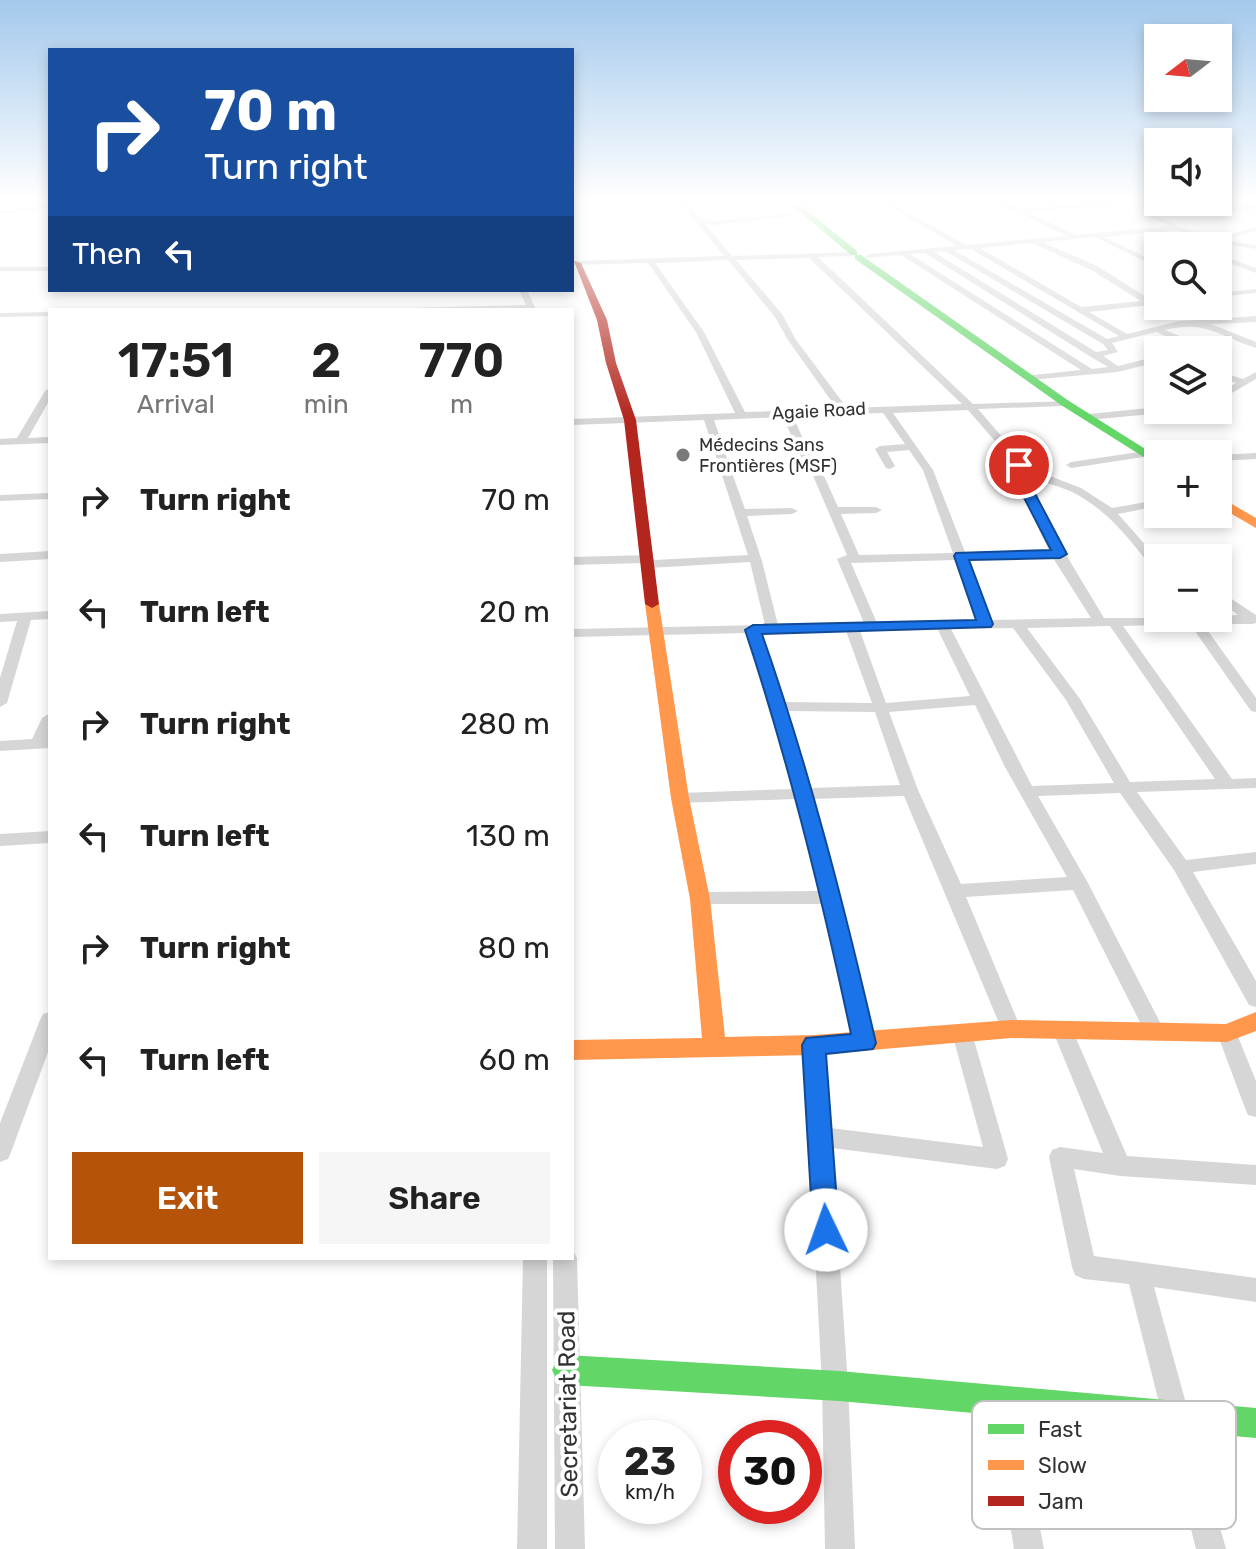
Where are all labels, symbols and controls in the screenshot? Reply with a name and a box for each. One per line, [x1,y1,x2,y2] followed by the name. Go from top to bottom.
[1144,24,1232,112] north arrow
[1144,24,1232,632] map controls
[204,78,337,144] text: 70 m
[72,80,176,184] icon: right
[1144,128,1232,216] button: sound
[204,145,368,188] text: Turn right
[158,232,202,276] icon: left
[1144,232,1232,320] button: search
[72,236,142,272] text: Then
[118,332,234,389] text: 17:51
[311,332,342,389] text: 2
[419,332,504,389] text: 770
[1144,336,1232,424] button: layers
[137,389,215,420] text: Arrival
[304,389,349,420] text: min
[450,389,473,420] text: m
[771,398,867,424] street label: Agaie Road
[985,431,1053,499] pin
[699,434,837,477] place label: Médecins Sans Frontières (MSF)
[1144,440,1232,528] button: +
[997,443,1041,487] icon: arrive
[674,446,692,464] marker: Médecins Sans Frontières (MSF)
[72,478,116,522] icon: right
[140,482,291,518] text: Turn right
[482,482,550,518] text: 70 m
[1144,544,1232,632] button: −
[72,590,116,634] icon: left
[140,594,270,630] text: Turn left
[479,594,550,630] text: 20 m
[72,702,116,746] icon: right
[140,706,291,742] text: Turn right
[460,706,550,742] text: 280 m
[72,814,116,858] icon: left
[140,818,270,854] text: Turn left
[466,818,550,854] text: 130 m
[72,926,116,970] icon: right
[140,930,291,966] text: Turn right
[478,930,550,966] text: 80 m
[72,1038,116,1082] icon: left
[140,1042,270,1078] text: Turn left
[479,1042,550,1078] text: 60 m
[72,1152,303,1244] button: Exit
[319,1152,550,1244] button: Share
[784,1188,868,1272] position arrow
[552,1310,584,1498] street label: Secretariat Road
[972,1401,1236,1529] legend
[1038,1416,1083,1443] text: Fast
[718,1420,822,1524] speed limit sign: 30
[624,1438,676,1485] text: 23
[1038,1452,1087,1479] text: Slow
[625,1480,675,1504] text: km/h
[1038,1488,1084,1515] text: Jam

